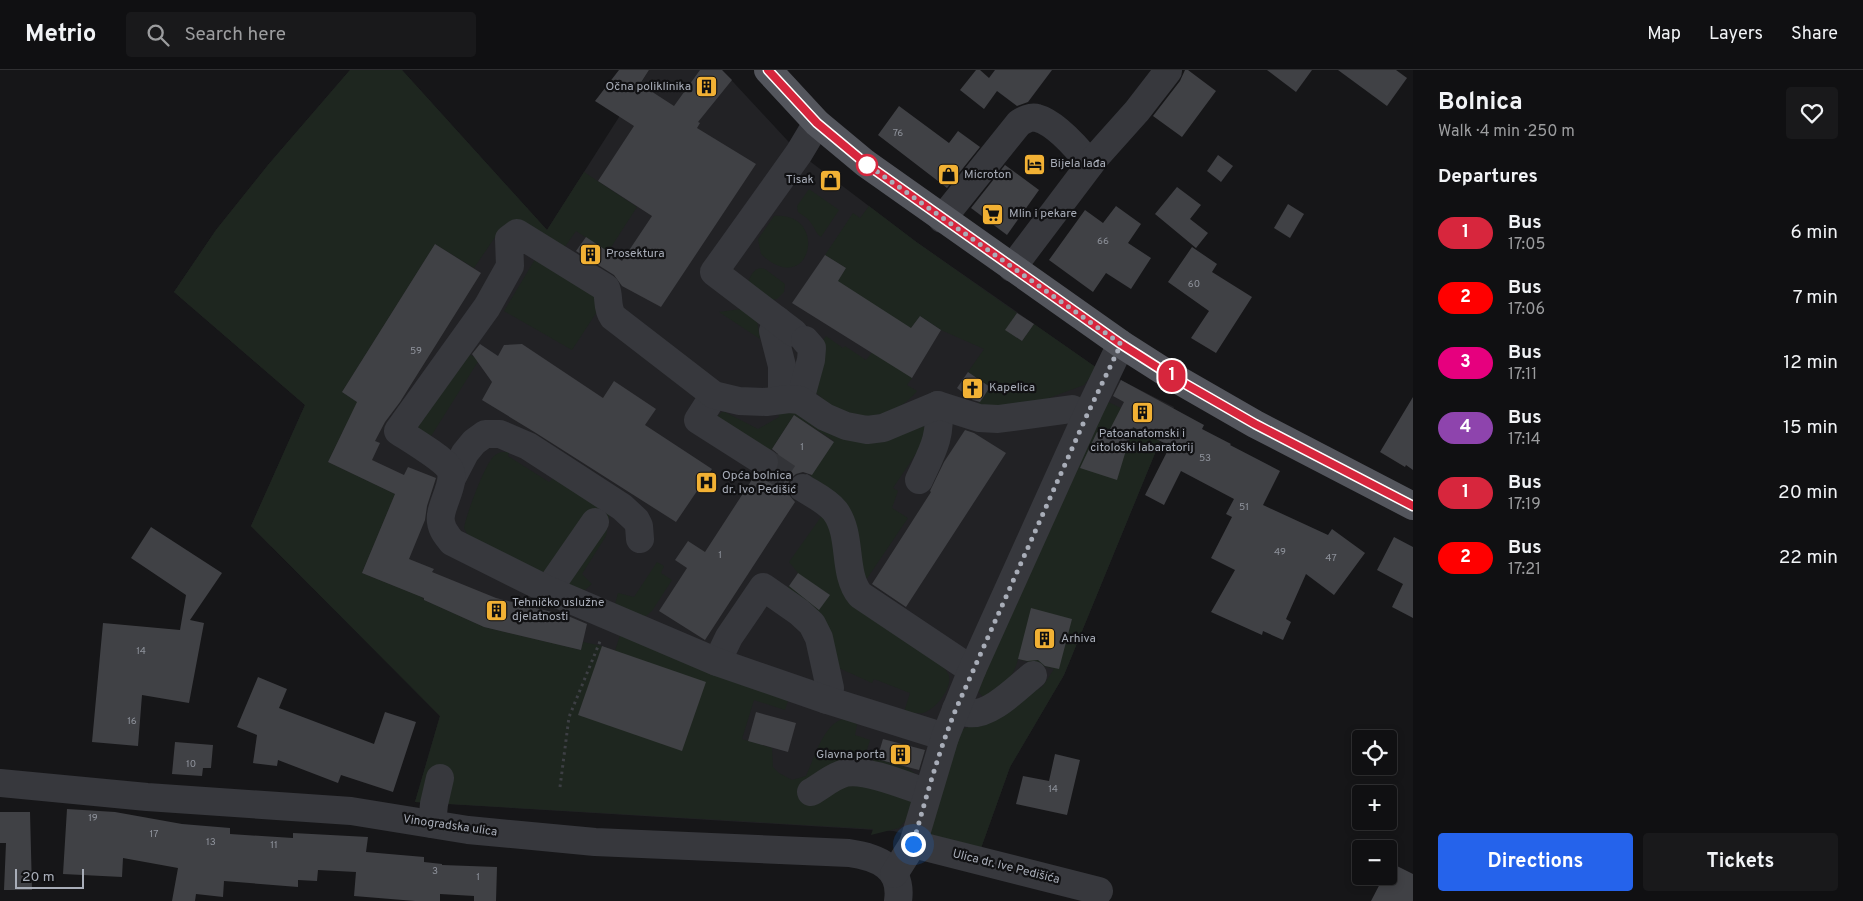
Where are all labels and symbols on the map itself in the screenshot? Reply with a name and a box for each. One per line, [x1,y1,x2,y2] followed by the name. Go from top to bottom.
[695,75,719,99] building icon: Očna poliklinika
[605,79,691,95] place label: Očna poliklinika
[893,127,903,140] house number: 76
[1022,152,1046,176] hotel icon: Bijela lađa
[856,154,878,176] unlabelled marker
[1050,156,1106,172] place label: Bijela lađa
[936,163,960,187] shop icon: Microton
[964,167,1011,183] place label: Microton
[818,168,842,192] shop icon: Tisak
[786,172,814,188] place label: Tisak
[981,202,1005,226] supermarket icon: Mlin i pekare
[1009,206,1077,222] place label: Mlin i pekare
[1097,235,1109,248] house number: 66
[578,242,602,266] building icon: Prosektura
[606,246,665,262] place label: Prosektura
[1188,278,1200,291] house number: 60
[410,345,422,358] house number: 59
[1156,360,1188,392] line badge: 1
[961,376,985,400] church icon: Kapelica
[989,380,1035,396] place label: Kapelica
[1130,401,1154,425] building icon: Patoanatomski i citološki labaratorij
[1090,426,1194,456] place label: Patoanatomski i citološki labaratorij
[800,441,804,454] house number: 1
[1199,452,1211,465] house number: 53
[722,468,796,498] place label: Opća bolnica dr. Ivo Pedišić
[694,471,718,495] hospital icon: Opća bolnica dr. Ivo Pedišić
[1239,501,1249,514] house number: 51
[1274,546,1286,559] house number: 49
[718,549,722,562] house number: 1
[1325,552,1337,565] house number: 47
[512,595,604,625] place label: Tehničko uslužne djelatnosti
[484,598,508,622] building icon: Tehničko uslužne djelatnosti
[1033,627,1057,651] building icon: Arhiva
[1061,631,1096,647] place label: Arhiva
[136,645,146,658] house number: 14
[127,715,137,728] house number: 16
[889,743,913,767] building icon: Glavna porta
[816,747,885,763] place label: Glavna porta
[186,758,196,771] house number: 10
[1048,783,1058,796] house number: 14
[402,811,498,841] street label: Vinogradska ulica
[88,812,98,825] house number: 19
[150,828,158,841] house number: 17
[901,832,926,857] your location
[206,836,216,849] house number: 13
[270,839,278,852] house number: 11
[951,846,1061,888] street label: Ulica dr. Ive Pedišića
[432,865,438,878] house number: 3
[15,866,84,889] scale bar
[476,871,480,884] house number: 1

